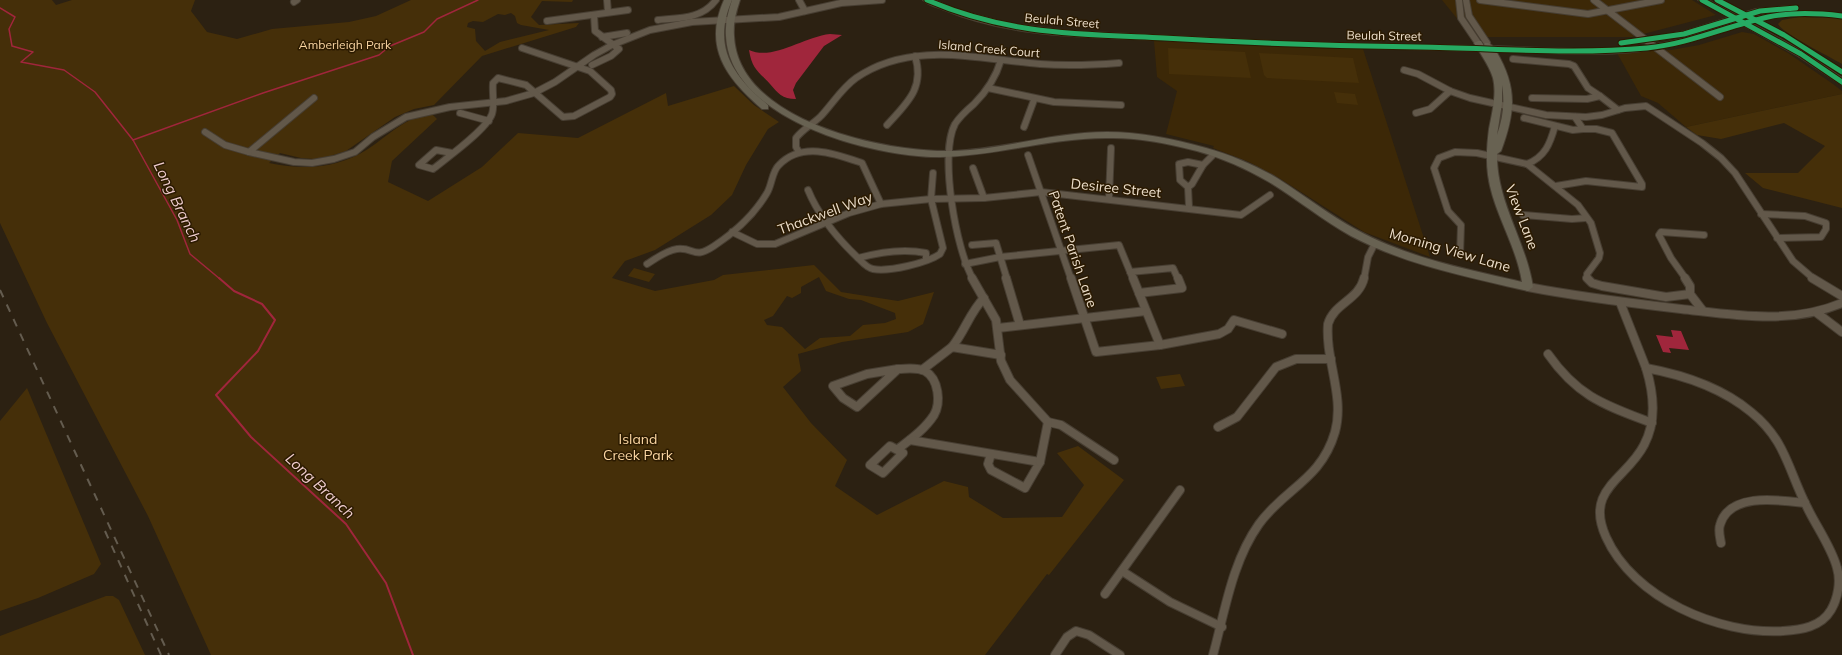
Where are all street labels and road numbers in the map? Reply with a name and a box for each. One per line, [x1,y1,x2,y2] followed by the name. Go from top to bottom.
[1024,10,1100,31] street label: Beulah Street
[1346,27,1422,44] street label: Beulah Street
[938,37,1040,60] street label: Island Creek Court
[1070,174,1162,202] street label: Desiree Street
[1501,182,1543,252] street label: View Lane
[775,187,875,238] street label: Thackwell Way
[1045,188,1101,310] street label: Patent Parish Lane
[1387,224,1513,276] street label: Morning View Lane

